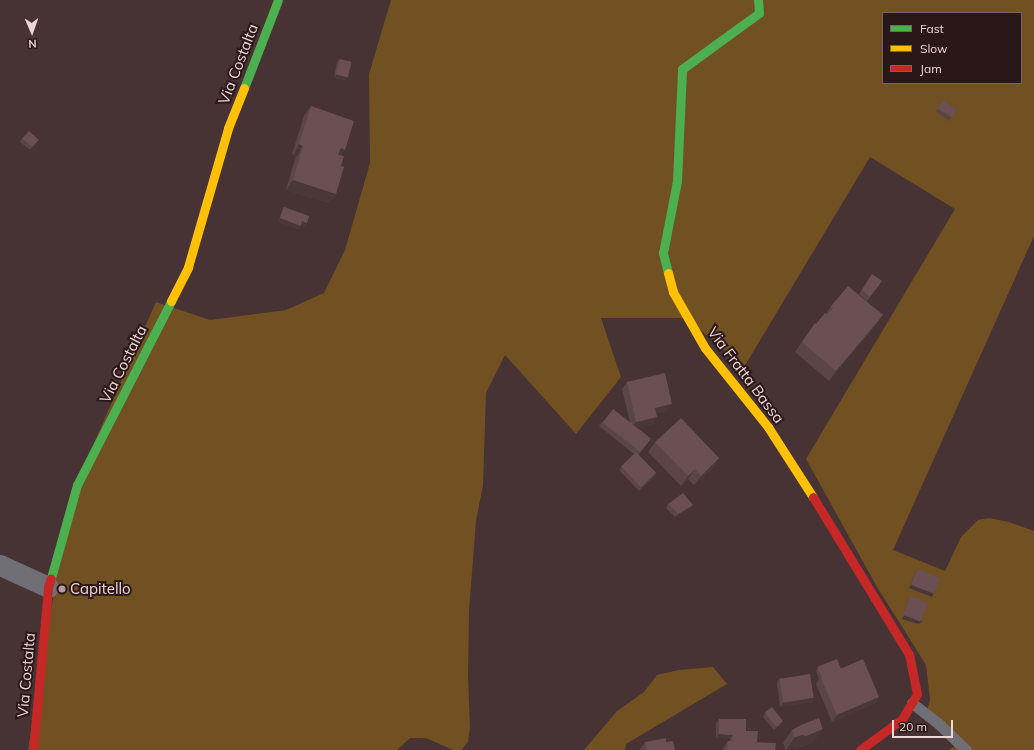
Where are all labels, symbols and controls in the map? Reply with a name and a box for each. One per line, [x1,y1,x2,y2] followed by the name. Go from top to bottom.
[12,12,52,52] north arrow
[882,12,1022,84] legend
[214,21,262,107] street label: Via Costalta
[920,21,944,36] text: Fast
[28,37,37,51] text: N
[920,41,948,56] text: Slow
[920,61,942,76] text: Jam
[96,322,150,406] street label: Via Costalta
[704,323,788,427] street label: Via Fratta Bassa
[70,580,131,598] place label: Capitello
[57,584,67,594] marker: Capitello
[13,632,39,718] street label: Via Costalta
[894,712,955,738] scale bar
[899,719,927,734] text: 20 m

